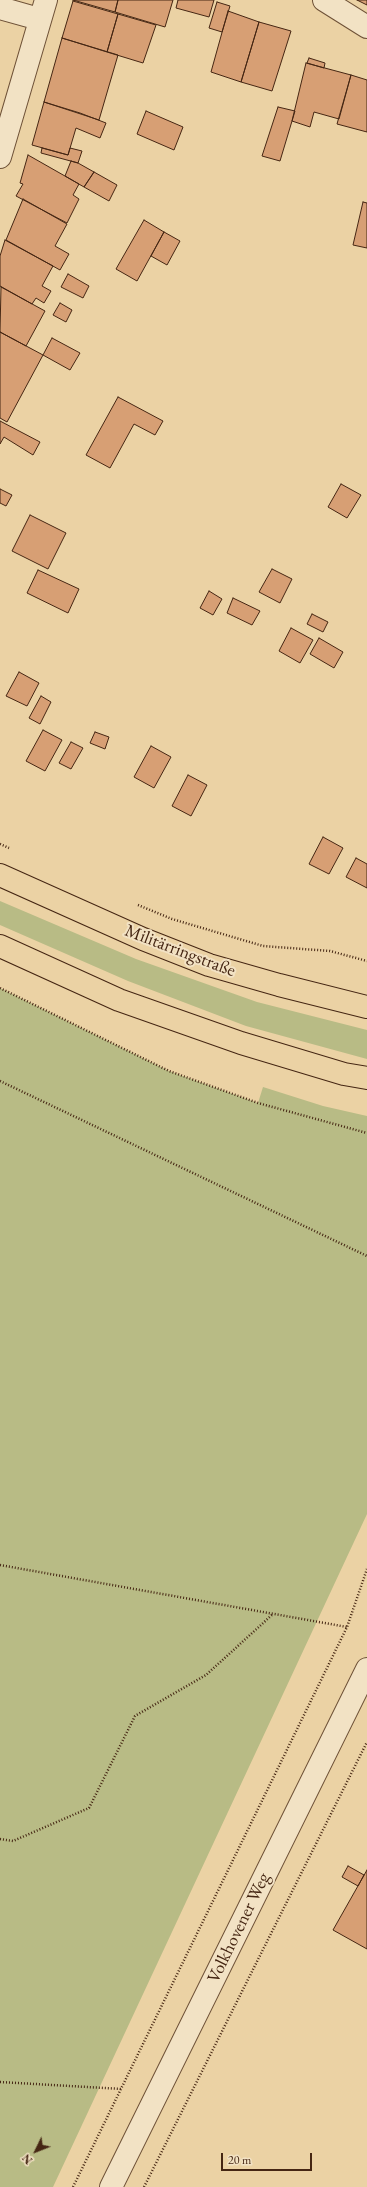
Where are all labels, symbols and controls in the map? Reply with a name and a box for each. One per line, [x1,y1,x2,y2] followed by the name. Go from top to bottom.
[122,920,238,982] street label: Militärringstraße
[203,1869,275,1987] street label: Volkhovener Weg
[16,2131,56,2171] north arrow
[223,2145,314,2171] scale bar
[19,2151,35,2167] text: N
[228,2152,251,2168] text: 20 m

